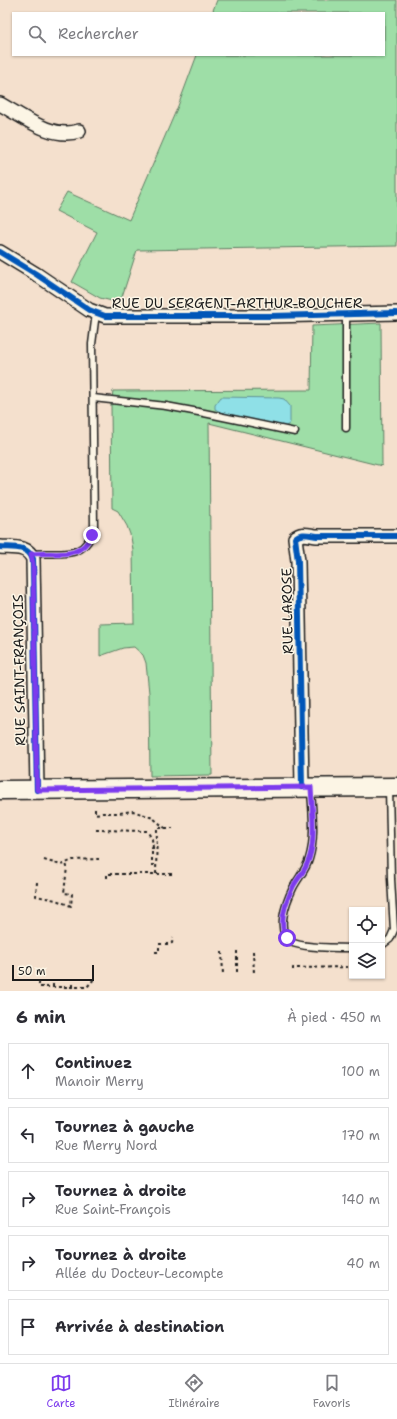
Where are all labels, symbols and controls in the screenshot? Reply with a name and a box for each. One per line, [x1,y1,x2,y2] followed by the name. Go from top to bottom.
[12,12,385,56] search box
[26,23,48,45] icon: search
[58,24,139,44] text: Rechercher
[112,294,363,312] street label: RUE DU SERGENT-ARTHUR-BOUCHER
[83,526,101,544] route end
[277,567,297,654] street label: RUE LAROSE
[9,594,29,746] street label: RUE SAINT-FRANÇOIS
[349,907,385,979] map controls
[349,907,385,943] button: locate
[278,929,296,947] route start
[349,943,385,979] button: layers
[12,963,94,982] scale bar
[18,964,46,979] text: 50 m
[16,1006,66,1028] text: 6 min
[287,1009,381,1026] text: À pied · 450 m
[55,1053,132,1073] text: Continuez
[17,1060,39,1082] icon: ahead
[341,1063,380,1080] text: 100 m
[55,1073,144,1090] text: Manoir Merry
[55,1117,195,1137] text: Tournez à gauche
[17,1124,39,1146] icon: left
[342,1127,380,1144] text: 170 m
[55,1137,157,1154] text: Rue Merry Nord
[55,1181,187,1201] text: Tournez à droite
[17,1188,39,1210] icon: right
[341,1191,380,1208] text: 140 m
[55,1201,171,1218] text: Rue Saint-François
[55,1245,187,1265] text: Tournez à droite
[17,1252,39,1274] icon: right
[346,1255,380,1272] text: 40 m
[55,1265,224,1282] text: Allée du Docteur-Lecompte
[17,1316,39,1338] icon: arrive
[55,1317,224,1337] text: Arrivée à destination
[47,1372,75,1411] tab: Carte
[169,1372,220,1411] tab: Itinéraire
[313,1372,350,1411] tab: Favoris

